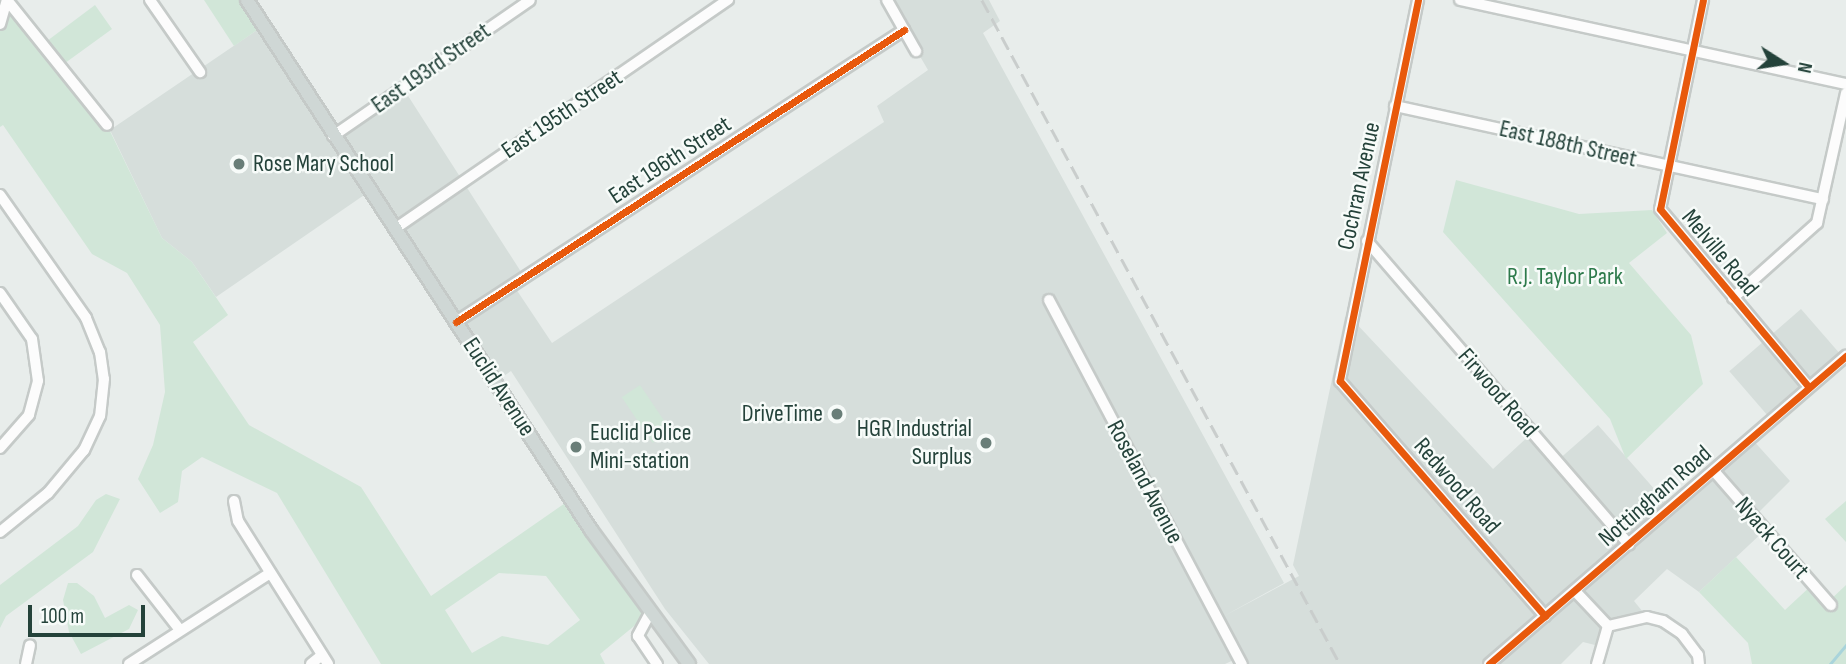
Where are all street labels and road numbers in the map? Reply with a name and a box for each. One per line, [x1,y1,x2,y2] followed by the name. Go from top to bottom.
[366,16,496,120] street label: East 193rd Street
[496,63,628,165] street label: East 195th Street
[603,110,737,210] street label: East 196th Street
[1497,114,1639,174] street label: East 188th Street
[1331,120,1387,252] street label: Cochran Avenue
[1675,204,1765,302] street label: Melville Road
[457,332,541,442] street label: Euclid Avenue
[1452,343,1544,443] street label: Firwood Road
[1100,415,1190,549] street label: Roseland Avenue
[1408,432,1506,540] street label: Redwood Road
[1593,439,1717,553] street label: Nottingham Road
[1729,491,1815,585] street label: Nyack Court

